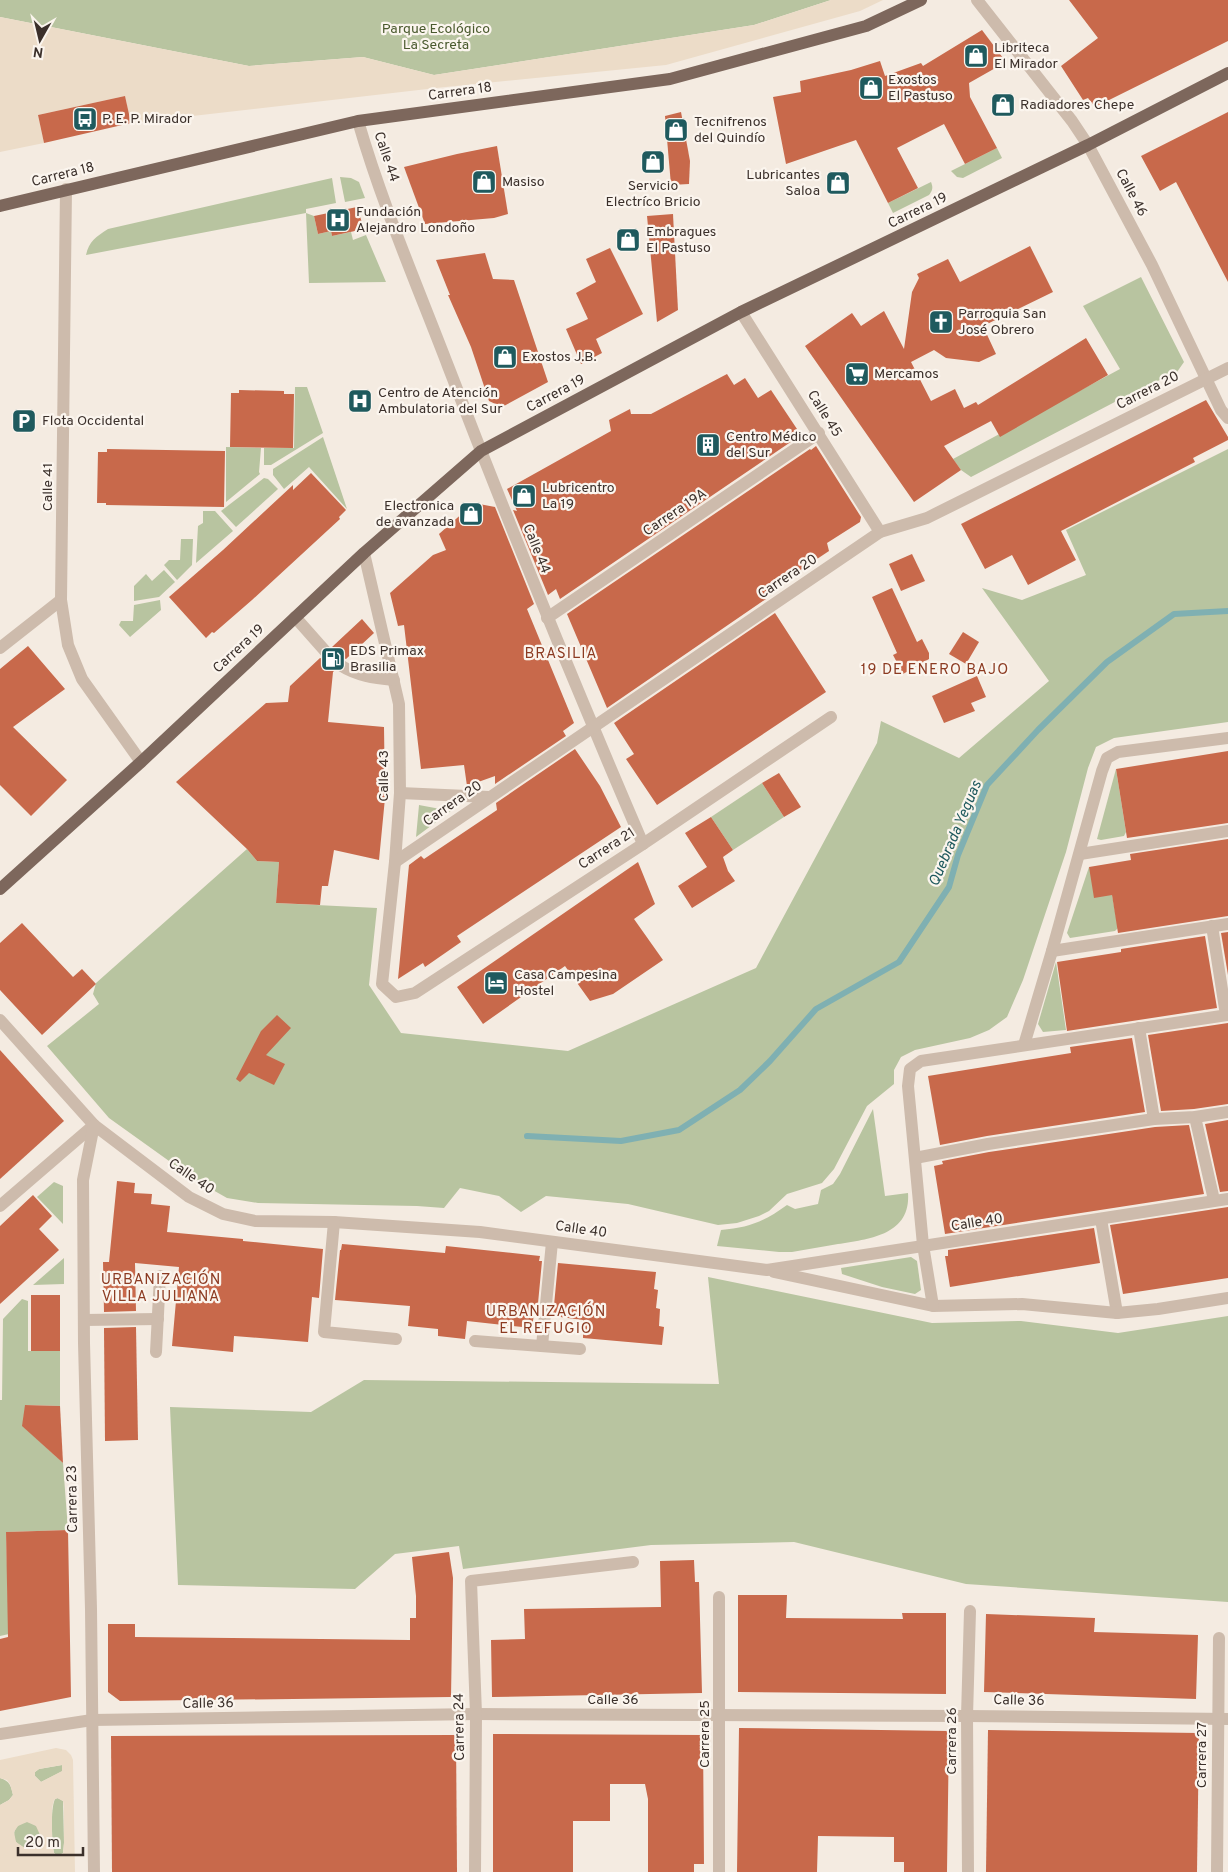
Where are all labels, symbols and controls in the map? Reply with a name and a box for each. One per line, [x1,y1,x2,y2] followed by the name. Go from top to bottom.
[15,15,65,65] north arrow
[382,21,490,54] park label: Parque Ecológico La Secreta
[994,40,1059,73] place label: Libriteca El Mirador
[32,42,45,61] text: N
[963,43,989,69] shop icon: Libriteca El Mirador
[888,72,953,105] place label: Exostos El Pastuso
[858,75,884,101] shop icon: Exostos El Pastuso
[427,79,493,105] street label: Carrera 18
[990,92,1016,118] shop icon: Radiadores Chepe
[1020,97,1134,114] place label: Radiadores Chepe
[72,106,98,132] bus stop icon: P. E. P. Mirador
[102,111,193,128] place label: P. E. P. Mirador
[694,114,767,147] place label: Tecnifrenos del Quindío
[663,117,689,143] shop icon: Tecnifrenos del Quindío
[370,130,402,184] street label: Calle 44
[640,149,666,175] shop icon: Servicio Electríco Bricio
[30,159,96,191] street label: Carrera 18
[1111,166,1151,220] street label: Calle 46
[746,167,820,200] place label: Lubricantes Saloa
[471,169,497,195] shop icon: Masiso
[825,170,851,196] shop icon: Lubricantes Saloa
[502,174,545,191] place label: Masiso
[605,178,701,211] place label: Servicio Electríco Bricio
[885,189,951,233] street label: Carrera 19
[356,204,475,237] place label: Fundación Alejandro Londoño
[325,207,351,233] hospital icon: Fundación Alejandro Londoño
[646,224,716,257] place label: Embragues El Pastuso
[615,227,641,253] shop icon: Embragues El Pastuso
[958,306,1046,339] place label: Parroquia San José Obrero
[928,309,954,335] church icon: Parroquia San José Obrero
[492,344,518,370] shop icon: Exostos J.B.
[522,349,597,366] place label: Exostos J.B.
[844,361,870,387] supermarket icon: Mercamos
[874,366,939,383] place label: Mercamos
[1114,368,1182,414] street label: Carrera 20
[524,371,588,417] street label: Carrera 19
[378,385,503,418] place label: Centro de Atención Ambulatoria del Sur
[803,387,845,441] street label: Calle 45
[347,388,373,414] hospital icon: Centro de Atención Ambulatoria del Sur
[11,408,37,434] parking icon: Flota Occidental
[42,413,144,430] place label: Flota Occidental
[726,429,817,462] place label: Centro Médico del Sur
[695,432,721,458] building icon: Centro Médico del Sur
[40,463,57,511] street label: Calle 41
[542,480,615,513] place label: Lubricentro La 19
[511,483,537,509] shop icon: Lubricentro La 19
[640,486,710,540] street label: Carrera 19A
[376,498,454,531] place label: Electronica de avanzada
[458,501,484,527] shop icon: Electronica de avanzada
[518,522,554,576] street label: Calle 44
[755,551,821,603] street label: Carrera 20
[210,621,268,677] street label: Carrera 19
[350,643,424,676] place label: EDS Primax Brasilia
[525,645,597,664] district label: BRASILIA
[320,646,346,672] fuel station icon: EDS Primax Brasilia
[861,661,1009,680] district label: 19 DE ENERO BAJO
[376,750,393,802] street label: Calle 43
[420,777,486,831] street label: Carrera 20
[925,778,987,890] water label: Quebrada Yeguas
[575,824,639,874] street label: Carrera 21
[514,967,617,1000] place label: Casa Campesina Hostel
[483,970,509,996] hotel icon: Casa Campesina Hostel
[165,1155,217,1199] street label: Calle 40
[950,1211,1004,1235] street label: Calle 40
[554,1218,608,1242] street label: Calle 40
[101,1269,221,1307] district label: URBANIZACIÓN VILLA JULIANA
[486,1301,606,1339] district label: URBANIZACIÓN EL REFUGIO
[64,1465,82,1533] street label: Carrera 23
[587,1692,639,1709] street label: Calle 36
[993,1692,1045,1710] street label: Calle 36
[451,1693,469,1761] street label: Carrera 24
[182,1695,234,1713] street label: Calle 36
[697,1700,714,1768] street label: Carrera 25
[944,1707,961,1775] street label: Carrera 26
[1194,1722,1211,1788] street label: Carrera 27
[18,1824,82,1856] scale bar
[25,1834,60,1853] text: 20 m

